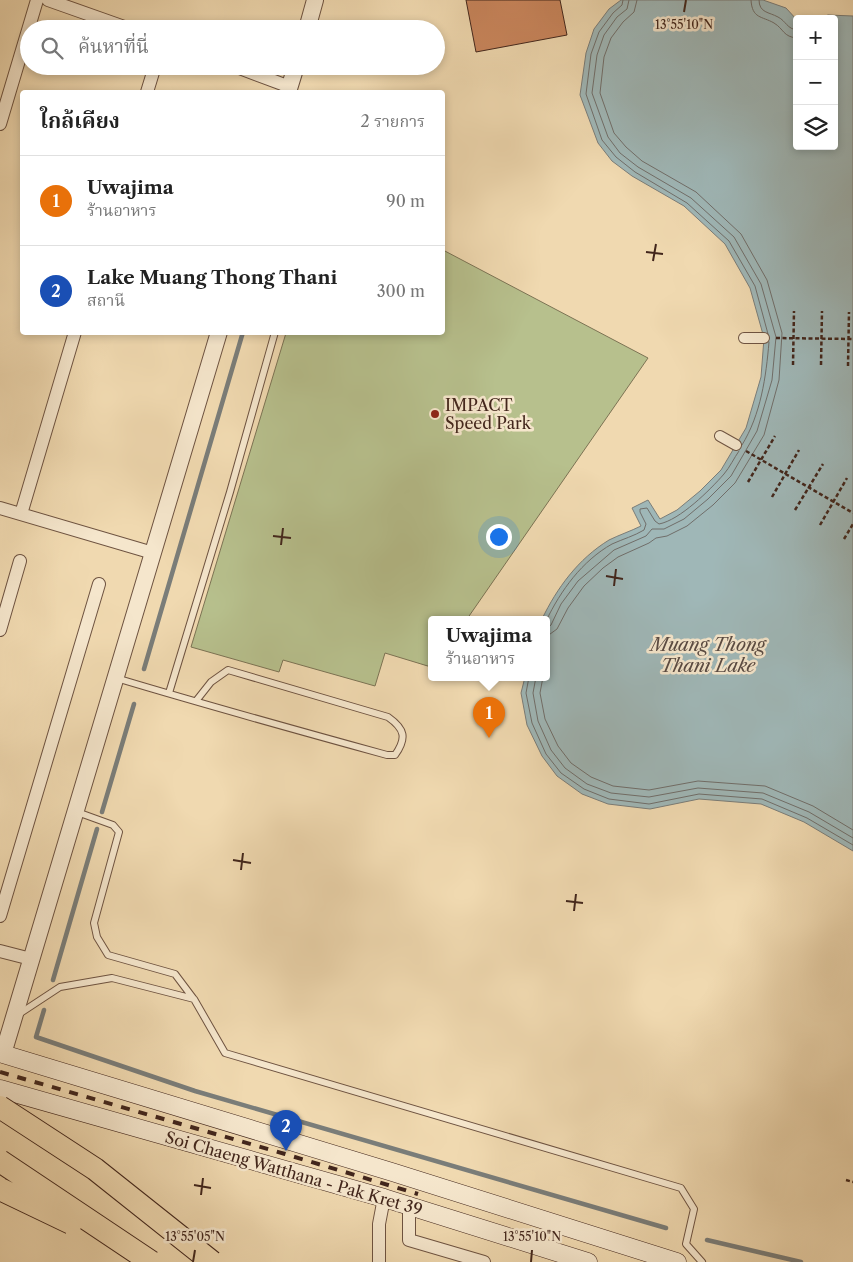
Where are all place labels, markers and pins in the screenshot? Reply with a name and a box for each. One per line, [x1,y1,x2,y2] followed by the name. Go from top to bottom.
[445,395,532,433] place label: IMPACT Speed Park
[429,408,441,420] marker: IMPACT Speed Park
[473,697,505,738] pin: 1
[270,1110,302,1151] pin: 2

